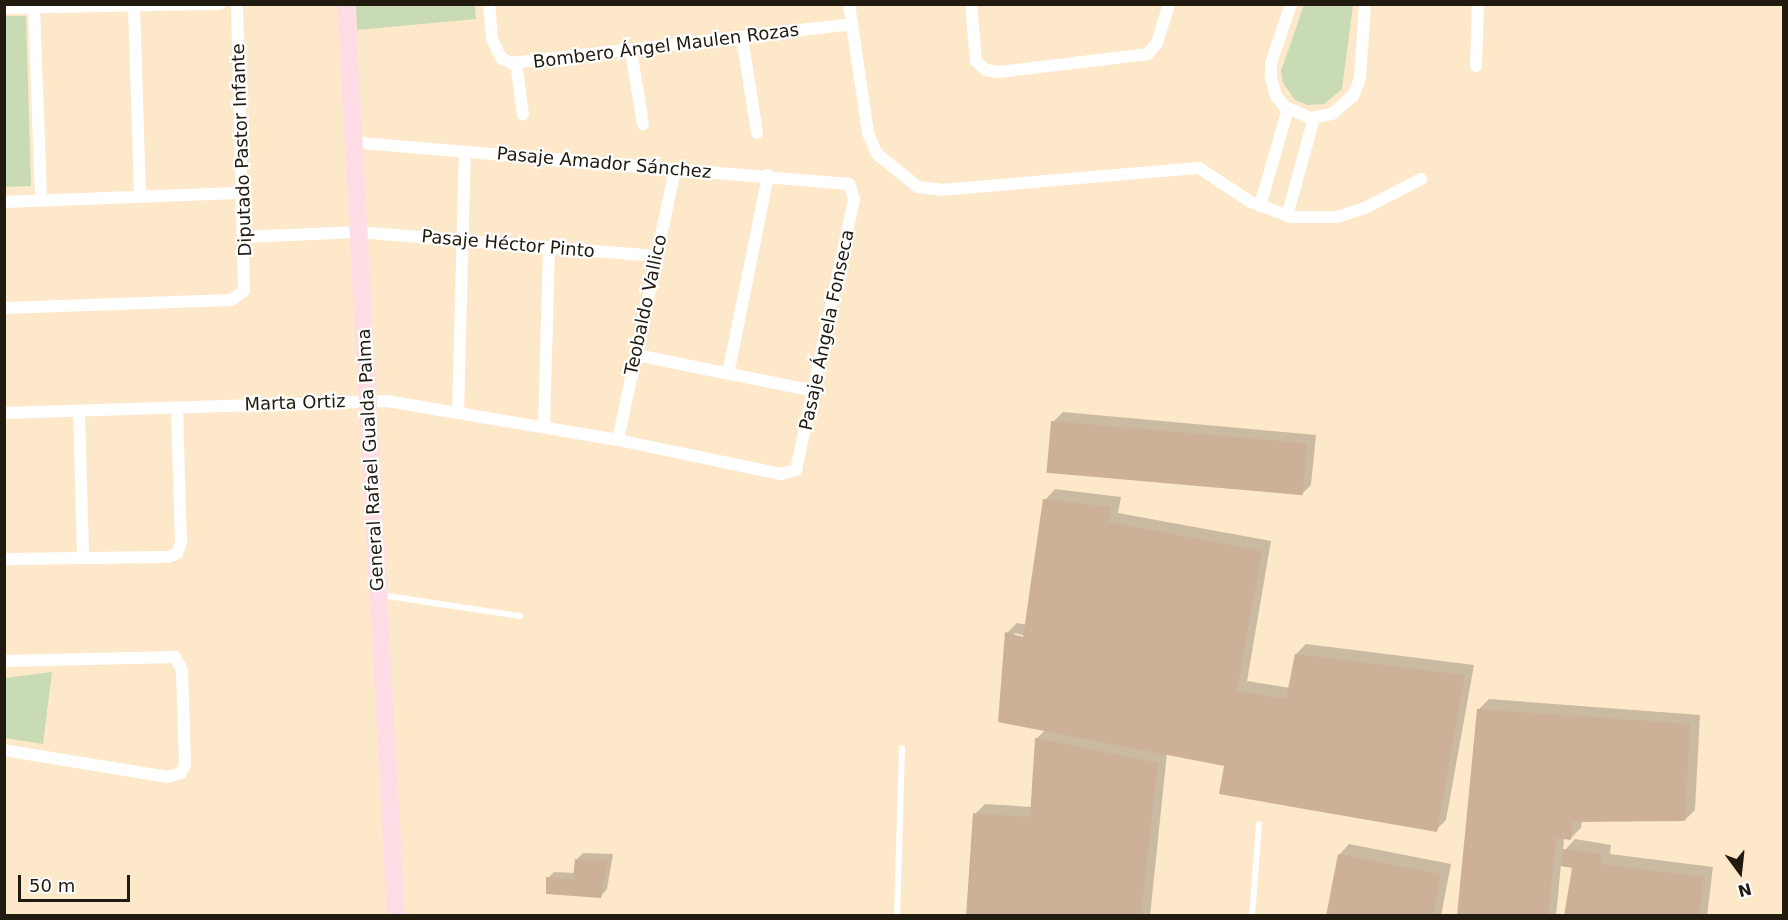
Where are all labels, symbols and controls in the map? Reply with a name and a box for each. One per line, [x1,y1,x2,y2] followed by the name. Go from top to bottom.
[532,19,800,73] street label: Bombero Ángel Maulen Rozas
[227,43,257,257] street label: Diputado Pastor Infante
[496,143,712,183] street label: Pasaje Amador Sánchez
[420,226,596,262] street label: Pasaje Héctor Pinto
[795,228,859,432] street label: Pasaje Ángela Fonseca
[621,233,671,377] street label: Teobaldo Vallico
[353,328,389,592] street label: General Rafael Gualda Palma
[244,390,346,416] street label: Marta Ortiz
[1710,842,1770,902] north arrow
[21,863,134,901] scale bar
[29,875,75,896] text: 50 m
[1736,879,1754,901] text: N

